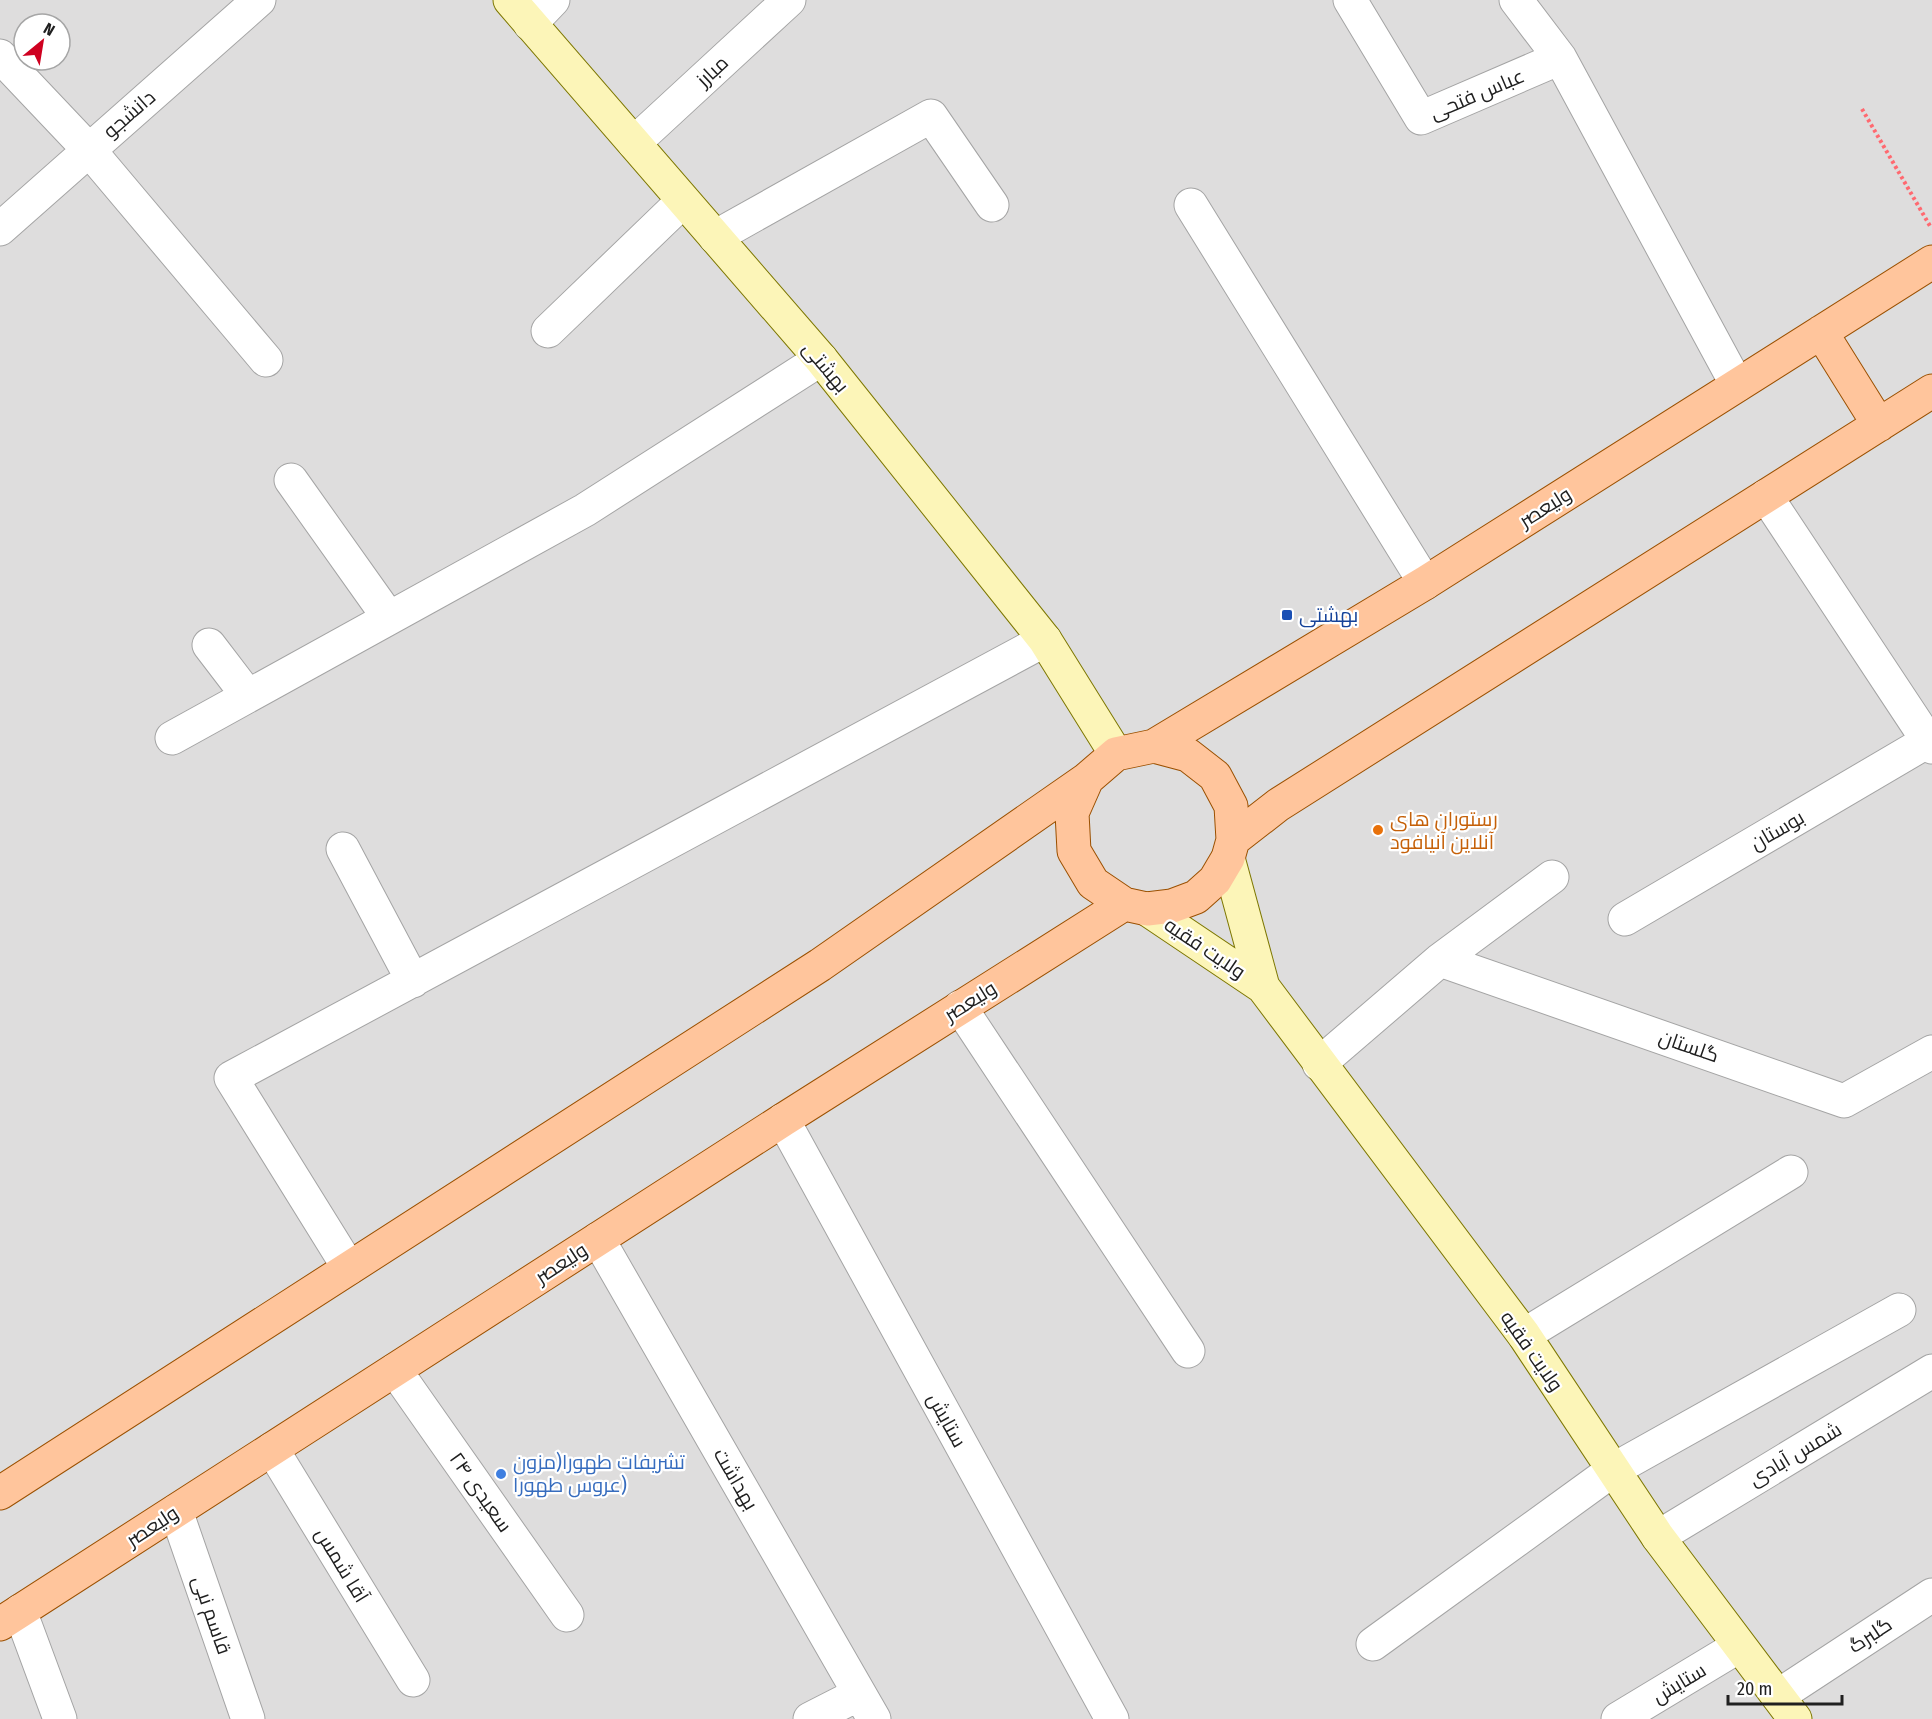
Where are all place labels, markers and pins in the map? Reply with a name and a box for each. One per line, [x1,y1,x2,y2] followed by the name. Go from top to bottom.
[1299,603,1358,628] place label: بهشتی
[1280,608,1294,622] marker: بهشتی
[1390,807,1498,855] place label: رستوران های آنلاین آنیافود
[1371,823,1385,837] marker: رستوران های آنلاین آنیافود
[513,1450,686,1498] place label: تشریفات طهورا(مزون عروس طهورا)
[494,1467,508,1481] marker: تشریفات طهورا(مزون عروس طهورا)

